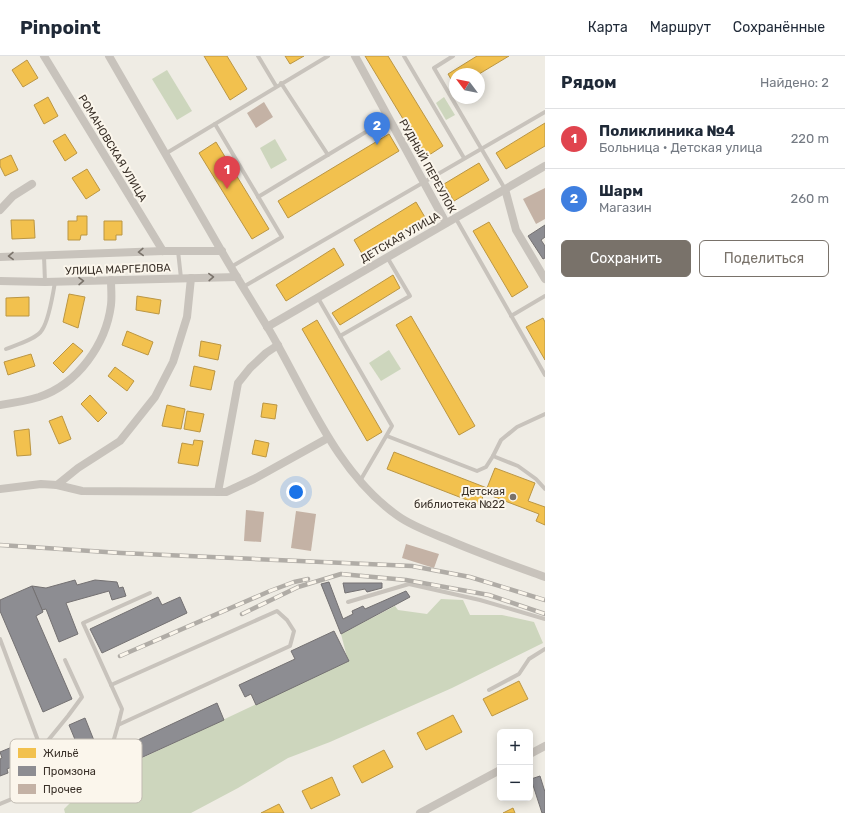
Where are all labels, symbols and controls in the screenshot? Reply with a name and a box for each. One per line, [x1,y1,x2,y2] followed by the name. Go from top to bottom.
[20,16,101,39] text: Pinpoint
[588,19,628,36] text: Карта
[650,19,711,36] text: Маршрут
[733,19,825,36] text: Сохранённые
[449,68,485,104] north arrow
[561,72,617,92] text: Рядом
[760,75,829,90] text: Найдено: 2
[75,92,150,205] street label: РОМАНОВСКАЯ УЛИЦА
[364,112,390,145] pin: 2
[396,117,459,216] street label: РУДНЫЙ ПЕРЕУЛОК
[599,122,735,140] text: Поликлиника №4
[571,131,577,146] text: 1
[791,131,829,146] text: 220 m
[599,140,763,155] text: Больница · Детская улица
[214,156,240,189] pin: 1
[599,182,643,200] text: Шарм
[570,191,578,206] text: 2
[791,191,829,206] text: 260 m
[599,200,652,215] text: Магазин
[358,209,443,266] street label: ДЕТСКАЯ УЛИЦА
[561,240,691,277] button: Сохранить
[699,240,829,277] button: Поделиться
[138,248,144,256] one-way arrow
[8,252,14,260] one-way arrow
[65,261,172,278] street label: УЛИЦА МАРГЕЛОВА
[208,273,214,282] one-way arrow
[78,277,84,285] one-way arrow
[286,482,306,502] your location
[414,485,505,511] place label: Детская библиотека №22
[508,492,518,502] marker: Детская библиотека №22
[497,729,533,801] map controls
[497,729,533,765] button: +
[10,739,142,803] legend
[43,747,79,760] text: Жильё
[43,765,96,778] text: Промзона
[497,765,533,801] button: −
[43,783,82,796] text: Прочее

